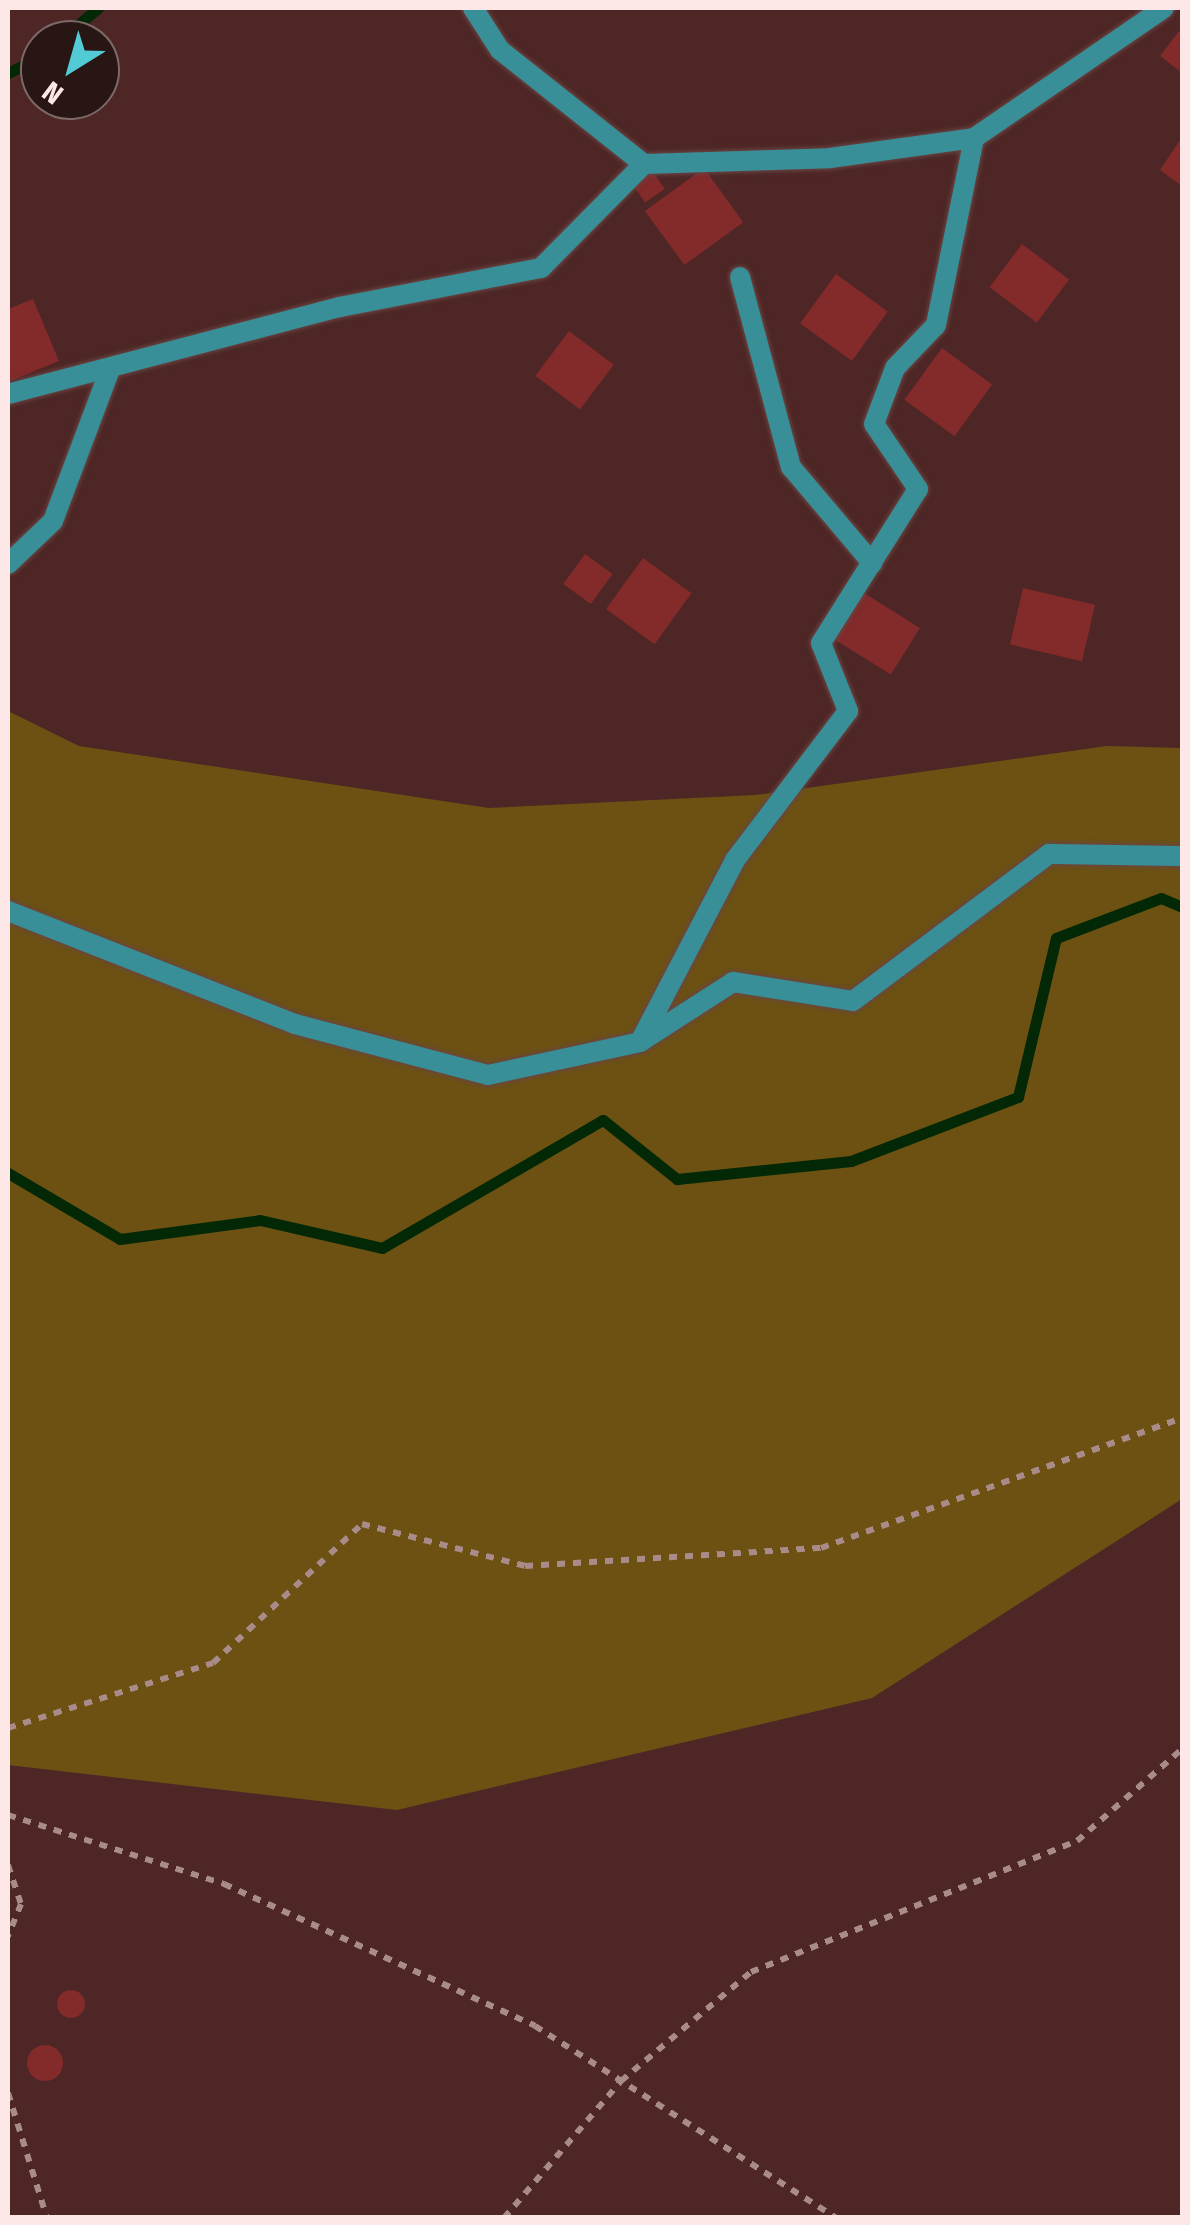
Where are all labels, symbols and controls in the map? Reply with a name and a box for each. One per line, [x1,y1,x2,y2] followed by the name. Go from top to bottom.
[20,20,120,120] north arrow
[36,75,69,111] text: N

